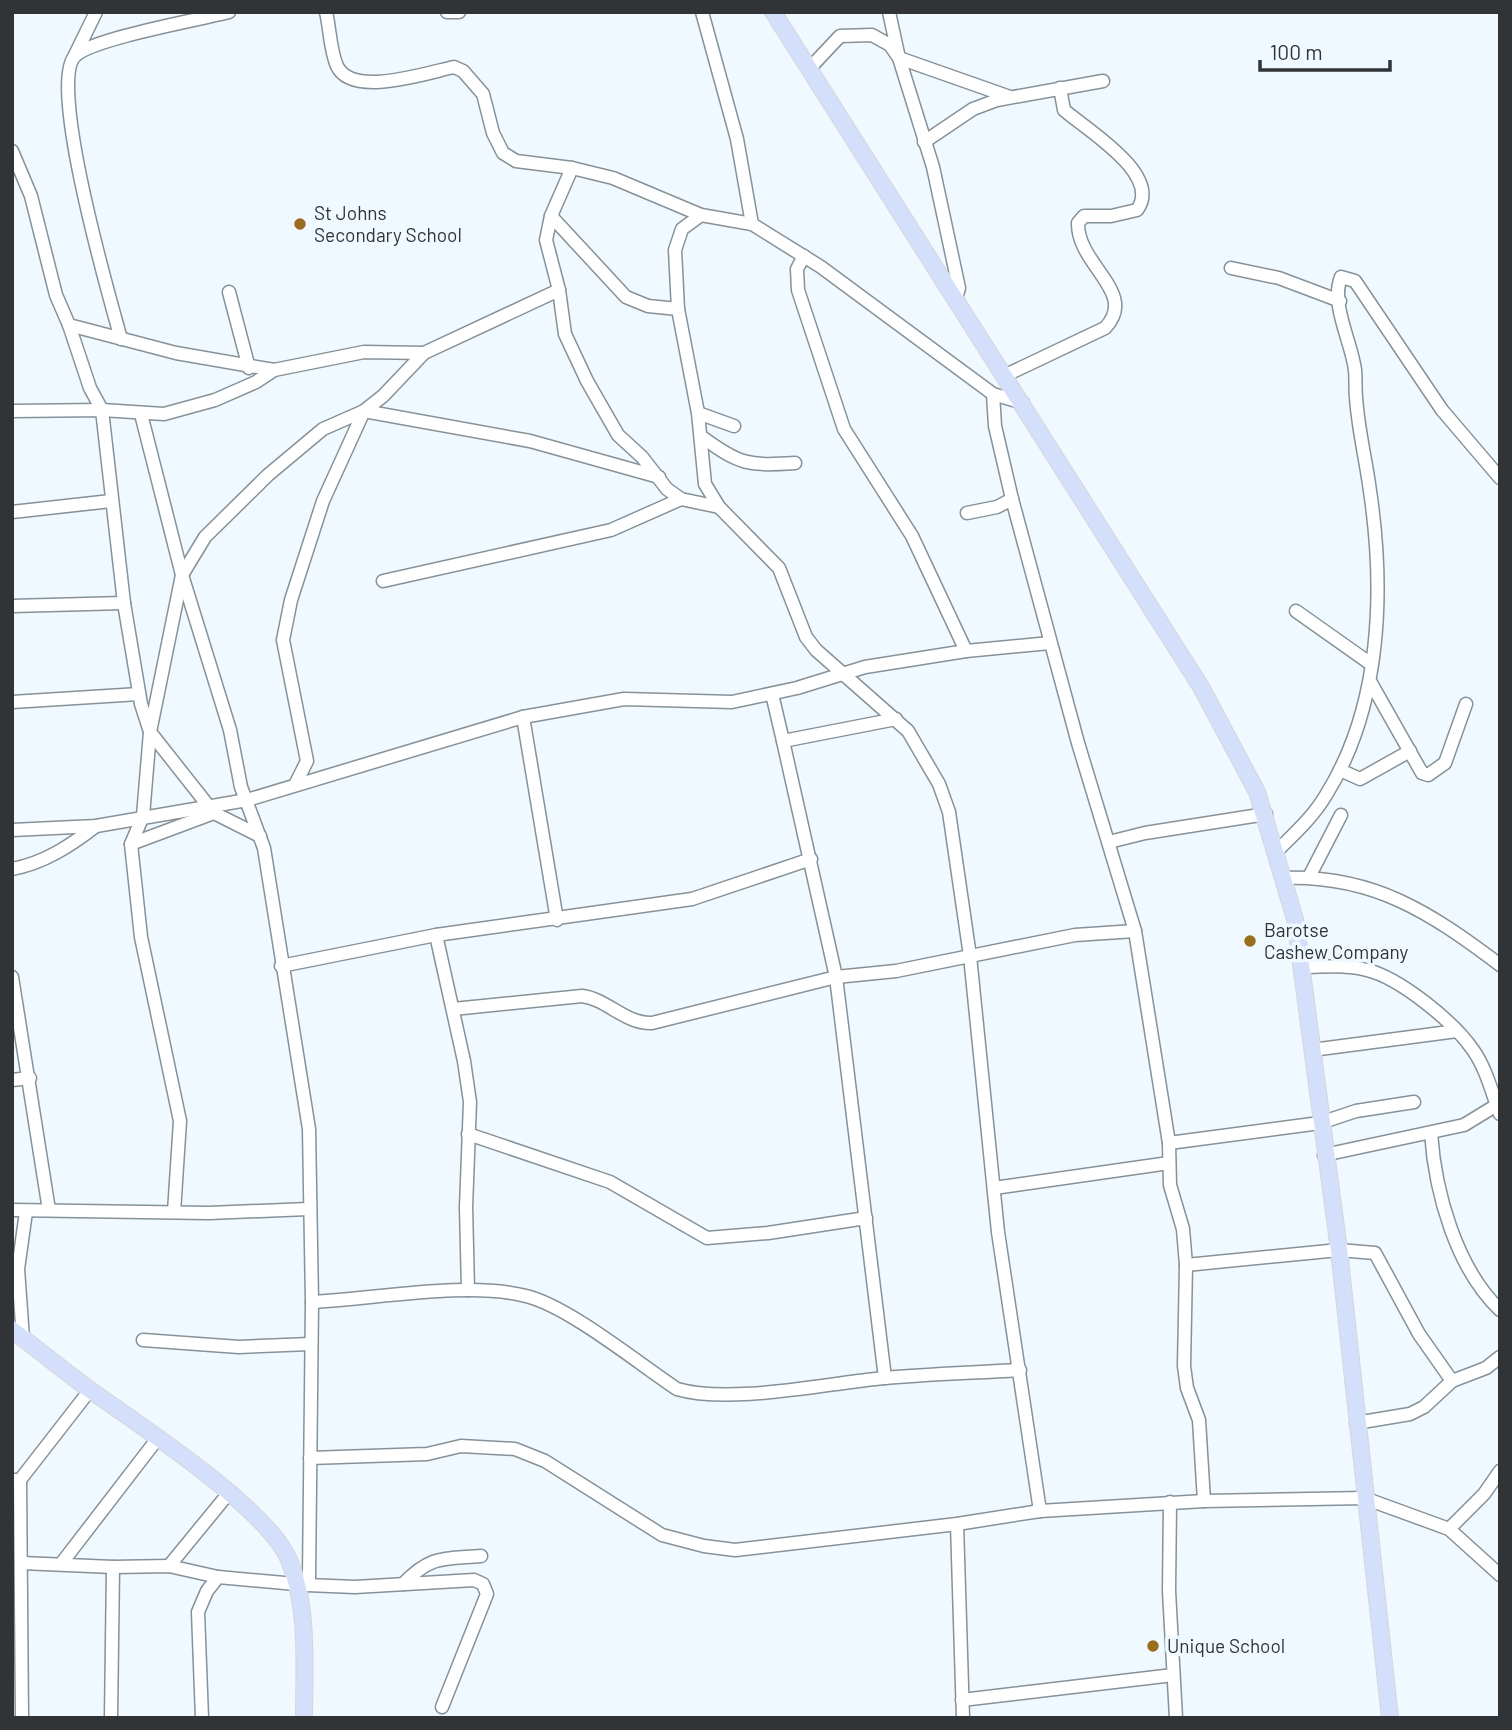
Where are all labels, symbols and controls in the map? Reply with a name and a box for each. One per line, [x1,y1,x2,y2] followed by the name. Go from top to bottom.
[1260,28,1390,72] scale bar
[1270,39,1323,64] text: 100 m
[314,201,462,246] place label: St Johns Secondary School
[292,216,308,232] marker: St Johns Secondary School
[1264,918,1409,963] place label: Barotse Cashew Company
[1242,933,1258,949] marker: Barotse Cashew Company
[1167,1634,1285,1657] place label: Unique School
[1145,1638,1161,1654] marker: Unique School

